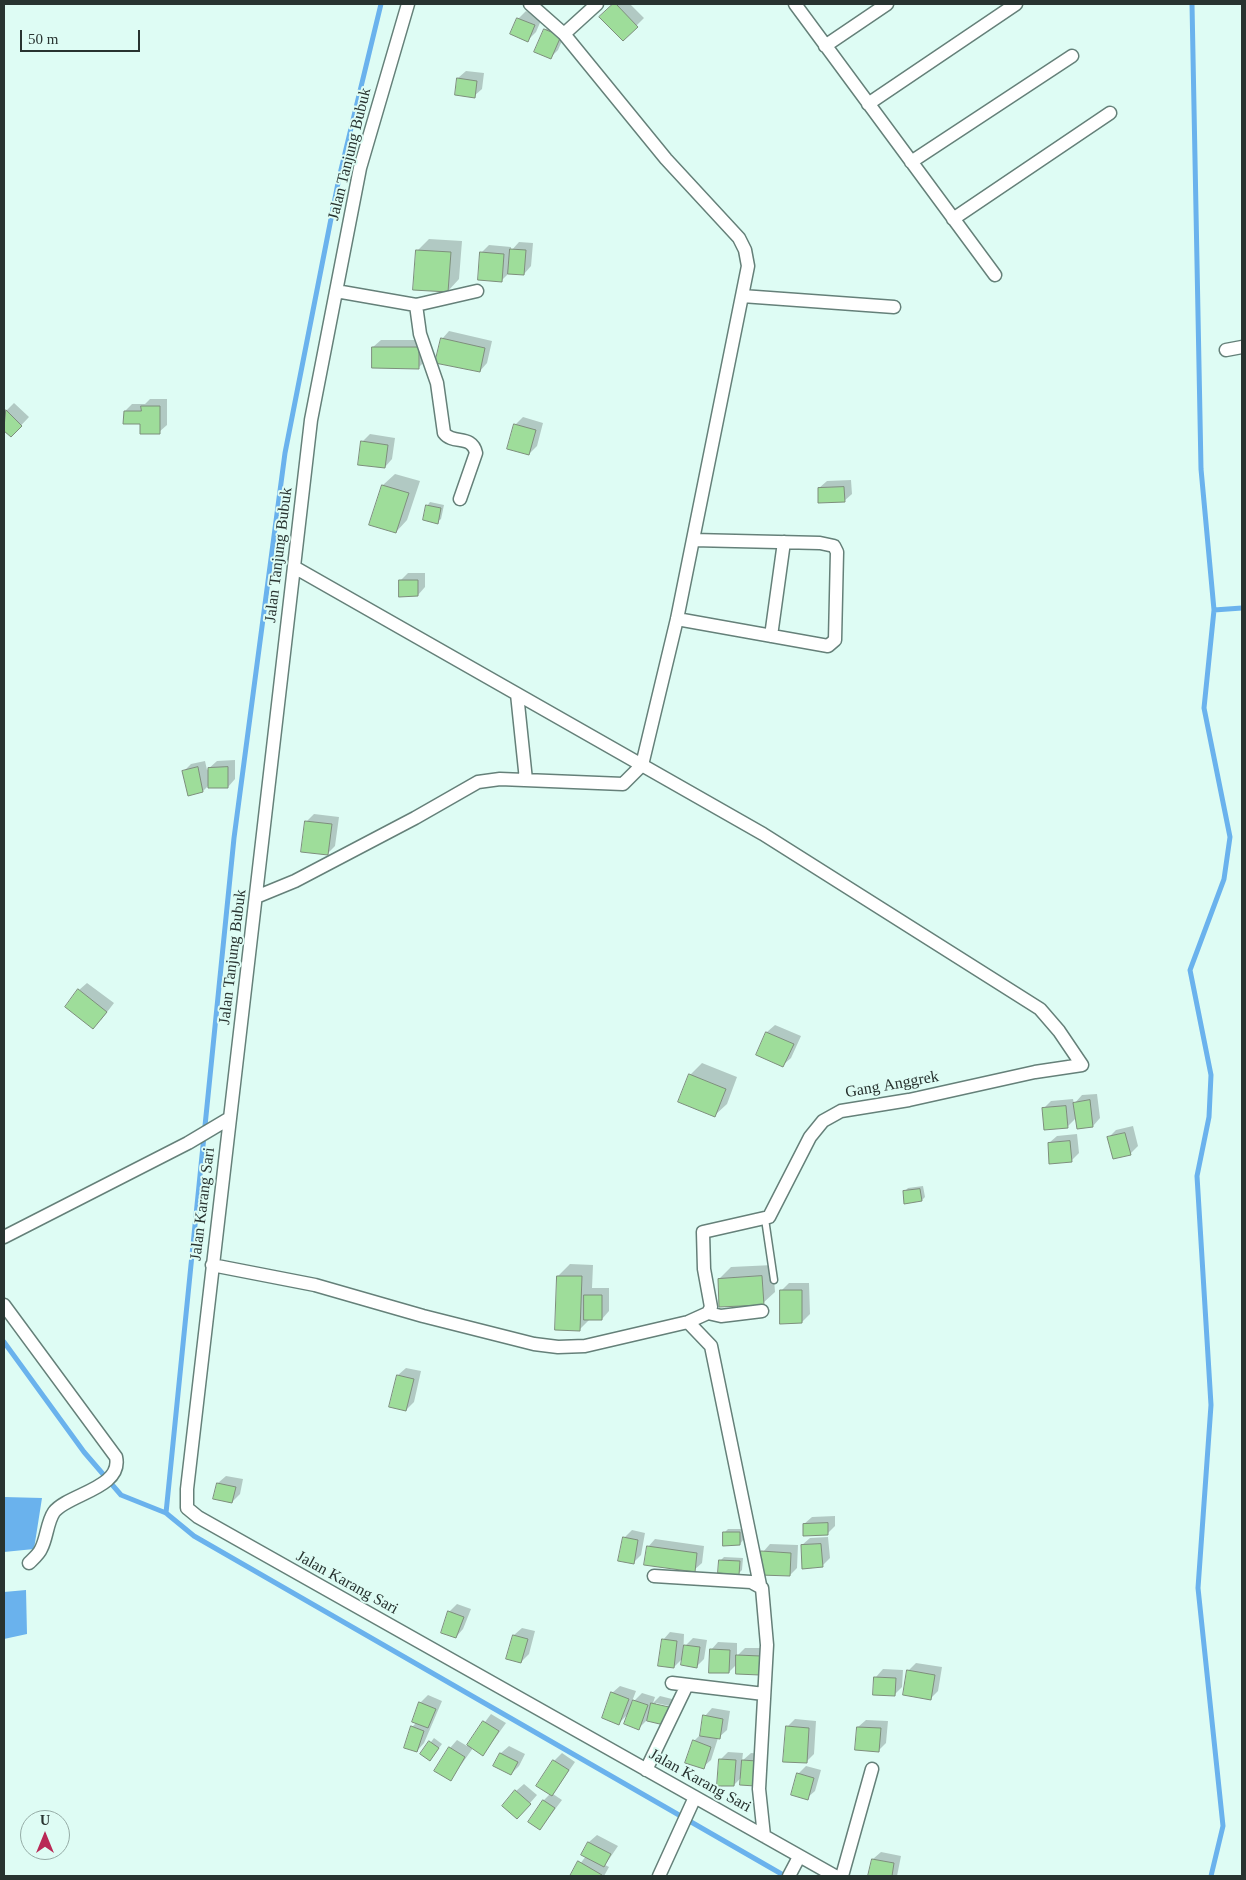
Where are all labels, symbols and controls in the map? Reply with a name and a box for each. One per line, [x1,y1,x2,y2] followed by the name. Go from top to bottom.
[22,20,142,52] scale bar
[28,31,58,47] text: 50 m
[324,86,376,222] street label: Jalan Tanjung Bubuk
[261,486,297,624] street label: Jalan Tanjung Bubuk
[215,888,251,1026] street label: Jalan Tanjung Bubuk
[844,1067,940,1103] street label: Gang Anggrek
[187,1146,219,1262] street label: Jalan Karang Sari
[293,1547,401,1619] street label: Jalan Karang Sari
[646,1745,754,1817] street label: Jalan Karang Sari
[20,1810,70,1860] north arrow
[40,1813,50,1828] text: U

